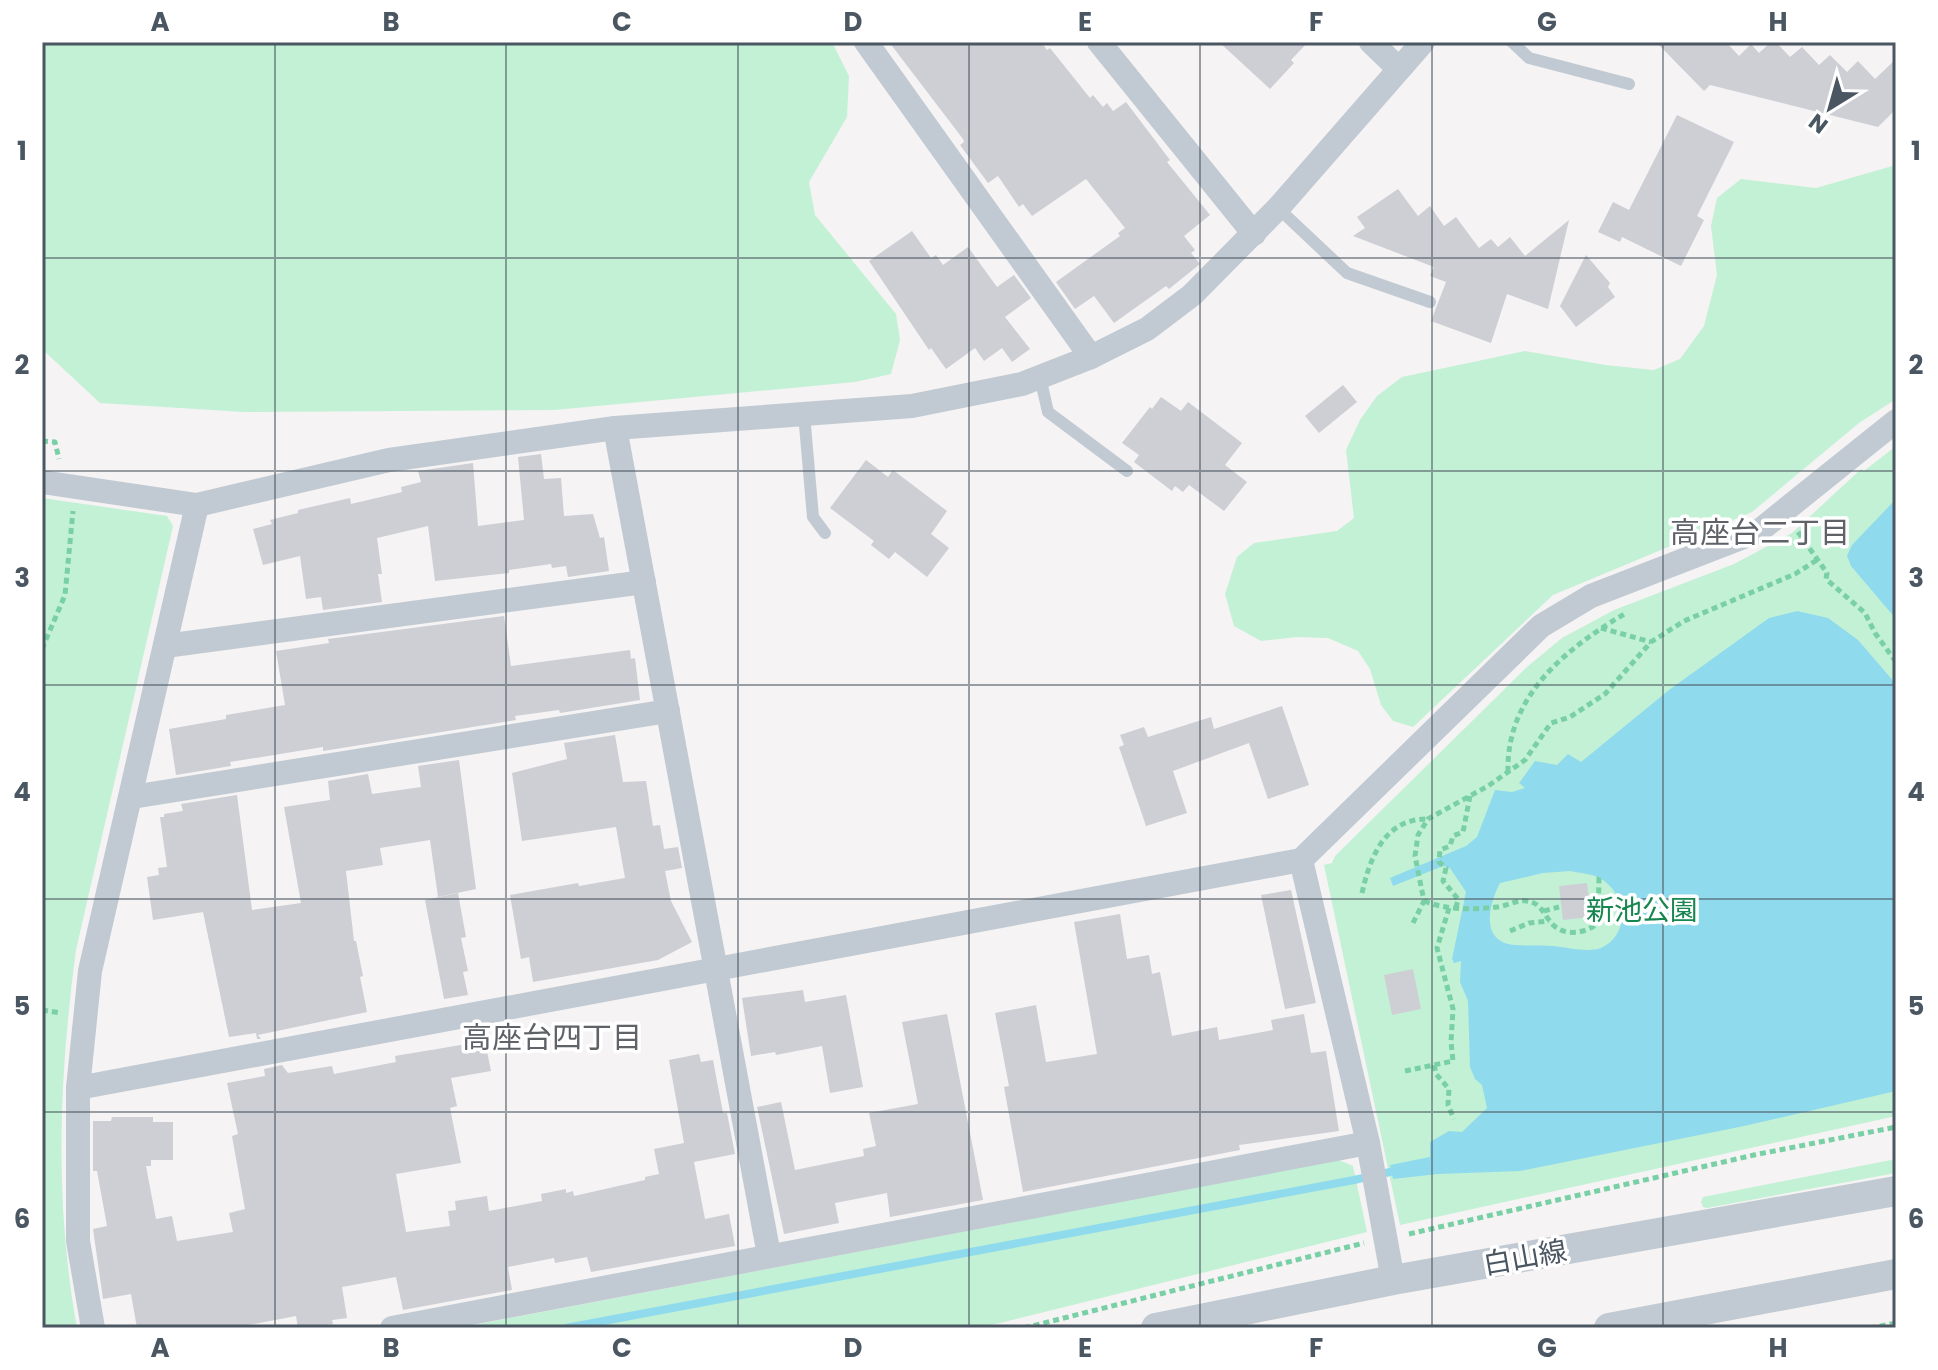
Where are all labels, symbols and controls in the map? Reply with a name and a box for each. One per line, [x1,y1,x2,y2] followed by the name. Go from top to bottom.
[150,4,170,40] text: A
[382,4,400,40] text: B
[612,4,632,40] text: C
[844,4,863,40] text: D
[1078,4,1092,40] text: E
[1309,4,1323,40] text: F
[1537,4,1557,40] text: G
[1768,4,1788,40] text: H
[1790,68,1870,148] north arrow
[1802,106,1834,141] text: N
[17,133,27,169] text: 1
[1911,133,1921,169] text: 1
[15,347,30,383] text: 2
[1909,347,1924,383] text: 2
[1670,511,1850,554] district label: 高座台二丁目
[14,560,30,596] text: 3
[1908,560,1924,596] text: 3
[13,774,31,810] text: 4
[1907,774,1925,810] text: 4
[1586,891,1698,930] park label: 新池公園
[14,988,30,1024] text: 5
[1908,988,1924,1024] text: 5
[462,1016,642,1059] district label: 高座台四丁目
[14,1201,30,1237] text: 6
[1908,1201,1924,1237] text: 6
[1480,1231,1570,1284] street label: 白山線
[150,1330,170,1366] text: A
[382,1330,400,1366] text: B
[612,1330,632,1366] text: C
[844,1330,863,1366] text: D
[1078,1330,1092,1366] text: E
[1309,1330,1323,1366] text: F
[1537,1330,1557,1366] text: G
[1768,1330,1788,1366] text: H

